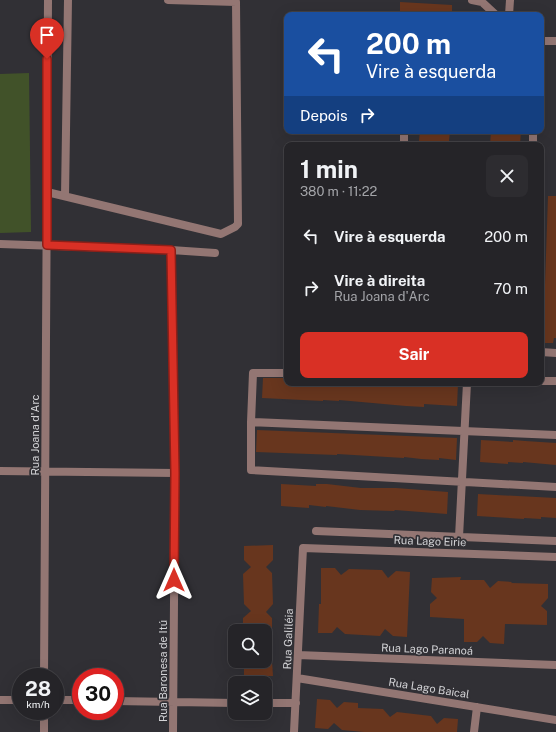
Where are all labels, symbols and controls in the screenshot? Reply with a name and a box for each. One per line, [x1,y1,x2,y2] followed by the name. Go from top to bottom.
[30,18,64,59] pin
[36,24,58,46] icon: arrive
[366,27,451,60] text: 200 m
[300,28,352,80] icon: left
[366,61,496,82] text: Vire à esquerda
[356,104,378,126] icon: right
[300,107,348,124] text: Depois
[300,155,358,183] text: 1 min
[486,155,528,197] button: close
[300,184,377,199] text: 380 m · 11:22
[300,225,322,247] icon: left
[334,228,446,245] text: Vire à esquerda
[484,228,528,245] text: 200 m
[334,272,425,289] text: Vire à direita
[300,277,322,299] icon: right
[493,280,528,297] text: 70 m
[334,289,430,304] text: Rua Joana d'Arc
[300,332,528,378] button: Sair
[29,394,41,476] street label: Rua Joana d'Arc
[393,534,467,548] street label: Rua Lago Eirie
[153,559,195,601] position arrow
[281,608,295,670] street label: Rua Galiléia
[157,620,169,722] street label: Rua Baronesa de Itú
[228,624,272,720] map controls
[228,624,272,668] button: search
[381,641,473,657] street label: Rua Lago Paranoá
[72,668,124,720] speed limit sign: 30
[228,676,272,720] button: layers
[388,676,470,700] street label: Rua Lago Baical
[25,677,51,701] text: 28
[26,698,50,710] text: km/h

